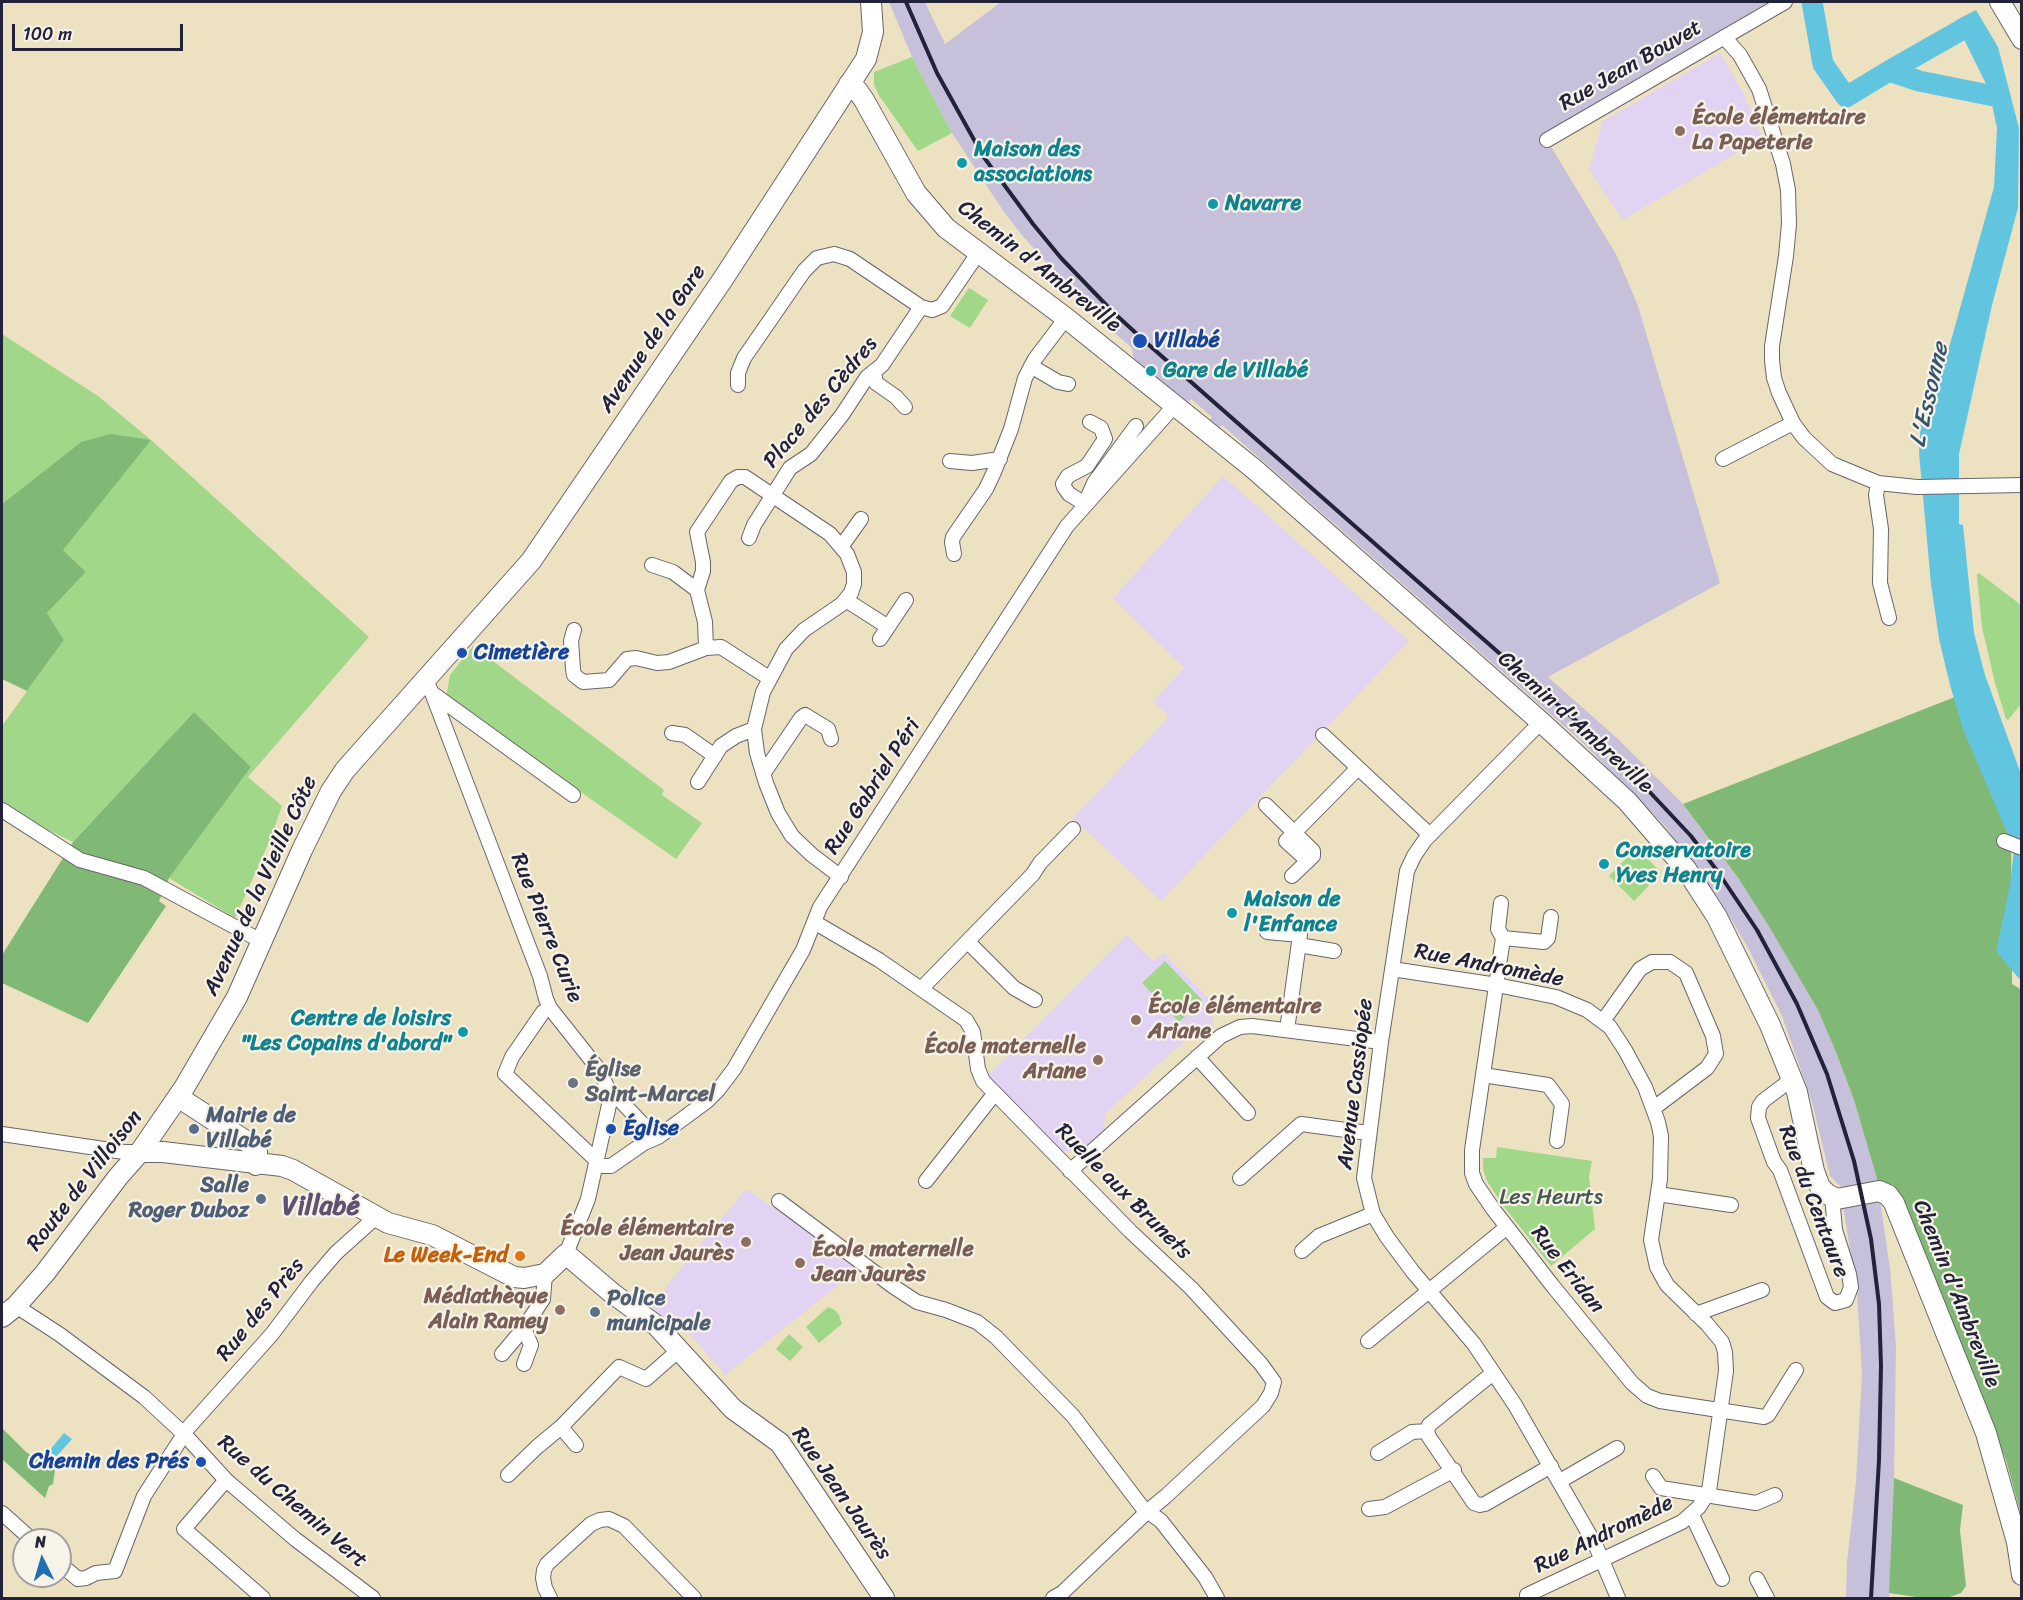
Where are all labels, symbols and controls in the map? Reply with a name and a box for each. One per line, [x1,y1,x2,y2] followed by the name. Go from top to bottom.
[15,12,186,50] scale bar
[1555,15,1707,117] street label: Rue Jean Bouvet
[23,18,72,50] text: 100 m
[1692,105,1866,156] place label: École élémentaire La Papeterie
[1673,124,1687,138] marker: École élémentaire La Papeterie
[974,137,1092,188] place label: Maison des associations
[955,156,969,170] marker: Maison des associations
[1225,191,1301,217] place label: Navarre
[952,195,1126,339] street label: Chemin d'Ambreville
[1206,197,1220,211] marker: Navarre
[594,260,712,418] street label: Avenue de la Gare
[1154,328,1220,354] place label: Villabé
[758,332,884,474] street label: Place des Cèdres
[1131,332,1149,350] marker: Villabé
[1904,340,1956,450] water label: L'Essonne
[1163,358,1308,384] place label: Gare de Villabé
[1144,364,1158,378] marker: Gare de Villabé
[474,640,569,666] place label: Cimetière
[455,646,469,660] marker: Cimetière
[1492,646,1658,800] street label: Chemin d'Ambreville
[819,714,927,860] street label: Rue Gabriel Péri
[198,772,324,1000] street label: Avenue de la Vieille Côte
[1616,838,1751,890] place label: Conservatoire Yves Henry
[504,850,588,1006] street label: Rue Pierre Curie
[1597,857,1611,871] marker: Conservatoire Yves Henry
[1244,887,1341,938] place label: Maison de l'Enfance
[1225,906,1239,920] marker: Maison de l'Enfance
[1412,939,1566,993] street label: Rue Andromède
[1148,994,1322,1046] place label: École élémentaire Ariane
[1332,997,1380,1171] street label: Avenue Cassiopée
[241,1006,451,1058] place label: Centre de loisirs "Les Copains d'abord"
[1129,1013,1143,1027] marker: École élémentaire Ariane
[456,1025,470,1039] marker: Centre de loisirs "Les Copains d'abord"
[924,1034,1086,1086] place label: École maternelle Ariane
[1091,1053,1105,1067] marker: École maternelle Ariane
[585,1057,715,1108] place label: Église Saint-Marcel
[566,1076,580,1090] marker: Église Saint-Marcel
[206,1103,296,1154] place label: Mairie de Villabé
[22,1105,148,1257] street label: Route de Villoison
[623,1116,679,1142] place label: Église
[1049,1118,1197,1266] street label: Ruelle aux Brunets
[187,1122,201,1136] marker: Mairie de Villabé
[604,1122,618,1136] marker: Église
[1772,1122,1854,1282] street label: Rue du Centaure
[129,1173,249,1224] place label: Salle Roger Duboz
[1499,1185,1603,1211] park label: Les Heurts
[282,1191,360,1223] district label: Villabé
[254,1192,268,1206] marker: Salle Roger Duboz
[1906,1196,2006,1392] street label: Chemin d'Ambreville
[560,1216,734,1268] place label: École élémentaire Jean Jaurès
[1525,1221,1609,1319] street label: Rue Eridan
[739,1235,753,1249] marker: École élémentaire Jean Jaurès
[812,1237,974,1288] place label: École maternelle Jean Jaurès
[384,1243,508,1269] place label: Le Week-End
[513,1249,527,1263] marker: Le Week-End
[211,1253,311,1367] street label: Rue des Près
[793,1256,807,1270] marker: École maternelle Jean Jaurès
[424,1284,548,1336] place label: Médiathèque Alain Ramey
[607,1286,711,1338] place label: Police municipale
[553,1303,567,1317] marker: Médiathèque Alain Ramey
[588,1305,602,1319] marker: Police municipale
[785,1423,897,1565] street label: Rue Jean Jaurès
[212,1430,372,1574] street label: Rue du Chemin Vert
[29,1449,189,1475] place label: Chemin des Prés
[194,1455,208,1469] marker: Chemin des Prés
[1530,1490,1678,1580] street label: Rue Andromède
[34,1527,47,1556] text: N
[12,1528,72,1588] north arrow

